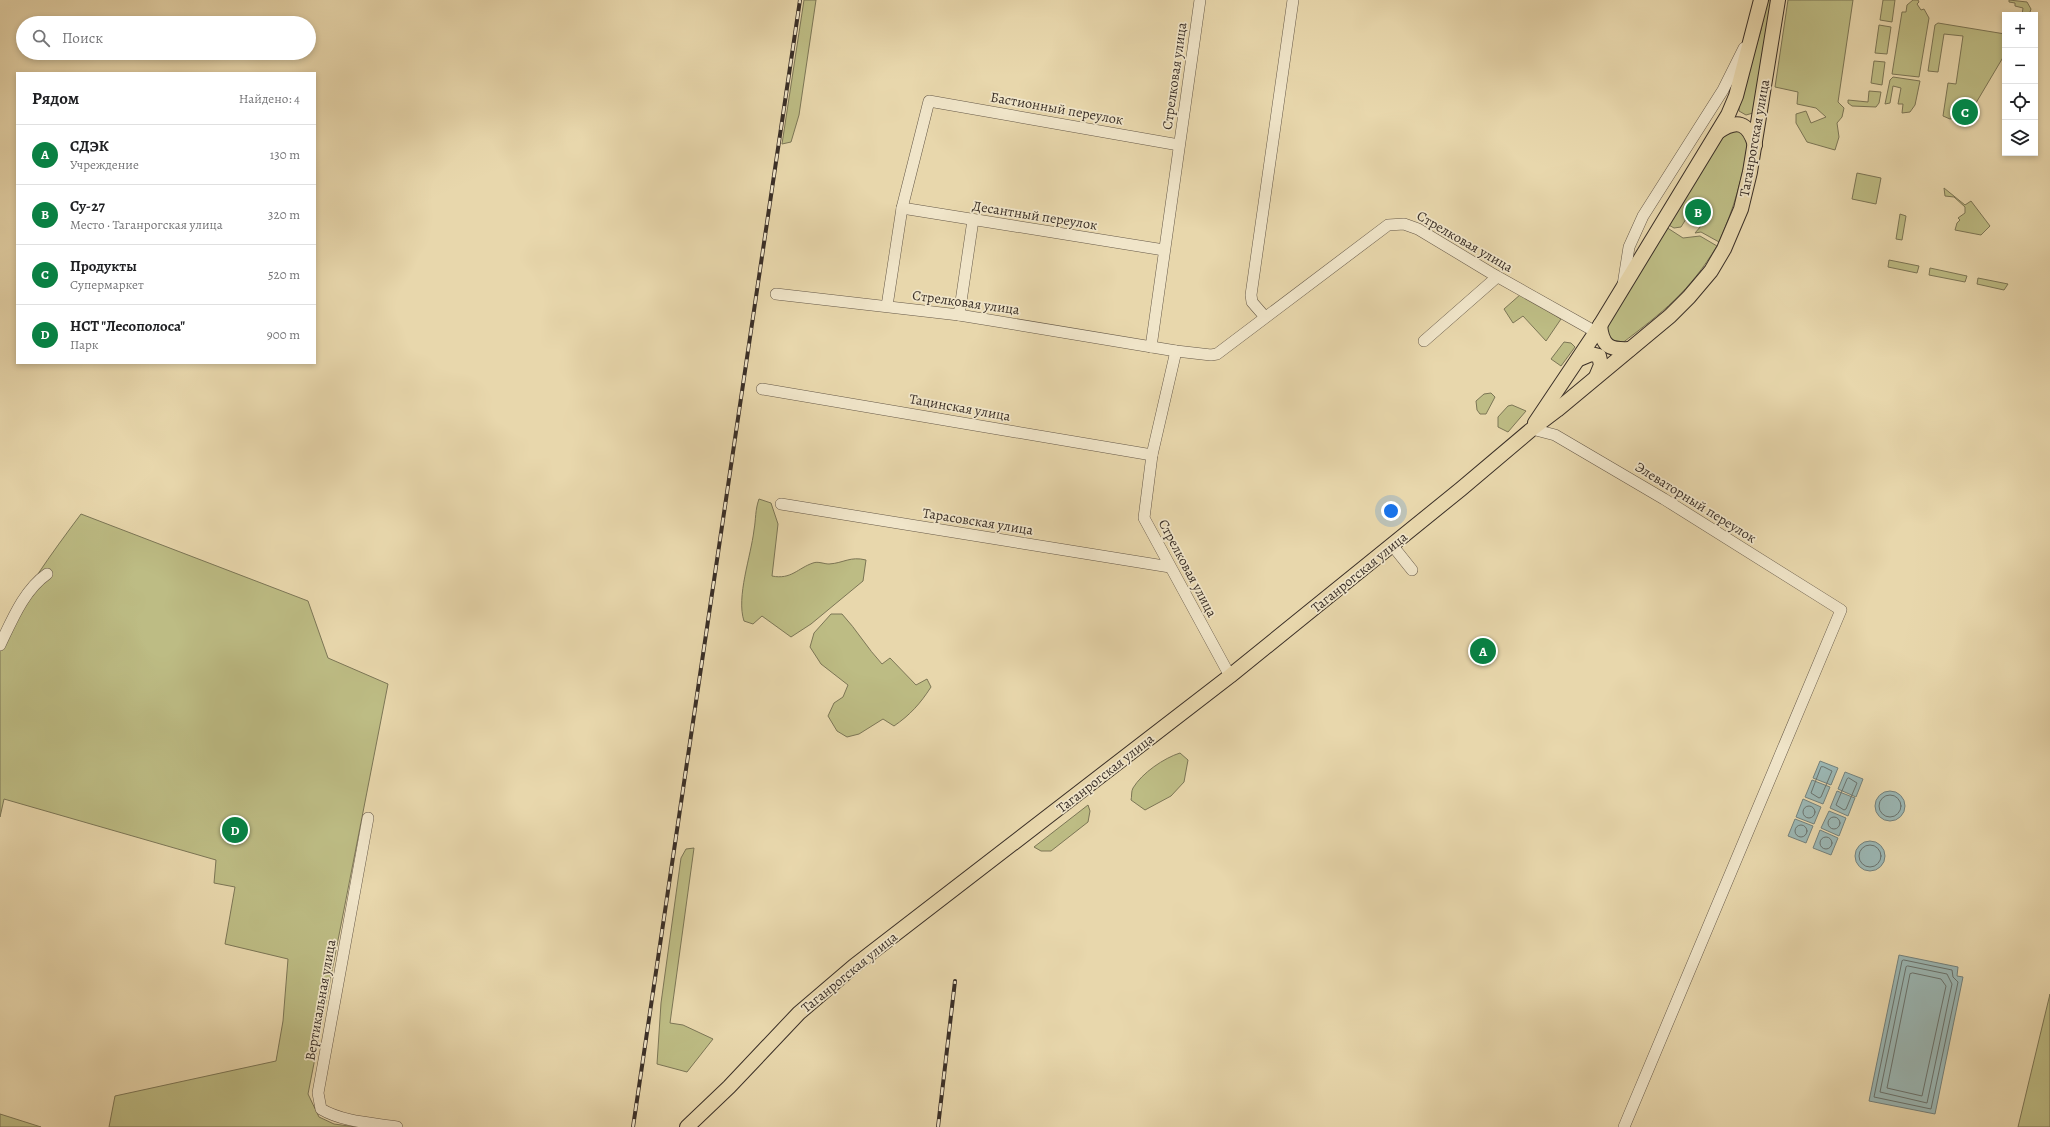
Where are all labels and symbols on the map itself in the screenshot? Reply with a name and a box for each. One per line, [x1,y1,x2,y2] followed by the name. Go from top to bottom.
[1158,21,1192,131] street label: Стрелковая улица
[1735,77,1774,198] street label: Таганрогская улица
[989,87,1125,130] street label: Бастионный переулок
[1952,97,1978,127] pin: C
[971,196,1099,235] street label: Десантный переулок
[1685,197,1711,227] pin: B
[1413,206,1517,277] street label: Стрелковая улица
[911,286,1021,320] street label: Стрелковая улица
[908,389,1012,426] street label: Тацинская улица
[1631,457,1760,548] street label: Элеваторный переулок
[1381,501,1401,521] your location
[921,503,1035,540] street label: Тарасовская улица
[1154,516,1222,621] street label: Стрелковая улица
[1307,527,1412,617] street label: Таганрогская улица
[1470,636,1496,666] pin: A
[1053,729,1158,817] street label: Таганрогская улица
[222,815,248,845] pin: D
[797,927,902,1017] street label: Таганрогская улица
[300,937,341,1062] street label: Вертикальная улица

